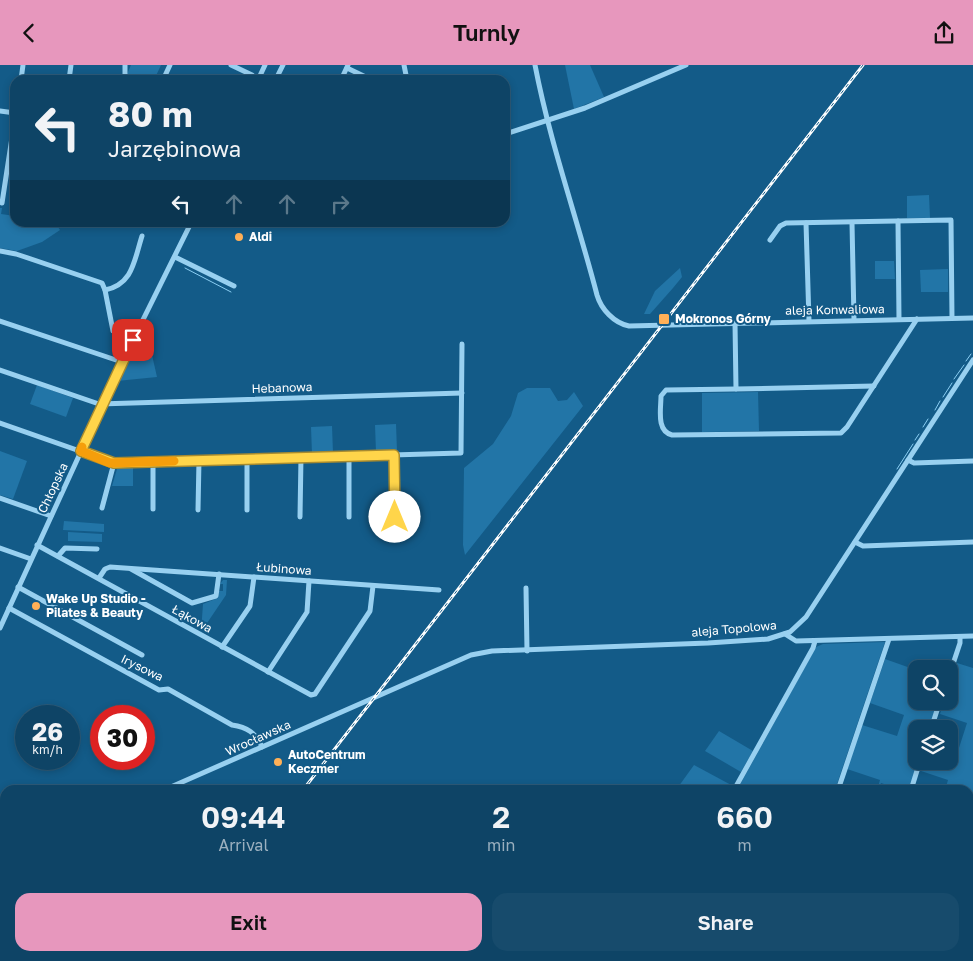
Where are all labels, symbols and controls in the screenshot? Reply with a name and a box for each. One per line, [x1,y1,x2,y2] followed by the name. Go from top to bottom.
[15,19,43,47] icon: back
[453,19,520,46] text: Turnly
[930,19,958,47] icon: share
[108,93,193,135] text: 80 m
[25,95,90,160] icon: left
[108,135,241,162] text: Jarzębinowa
[167,190,195,218] icon: left
[220,190,248,218] icon: ahead
[273,190,301,218] icon: ahead
[326,190,354,218] icon: right
[249,229,272,244] place label: Aldi
[233,231,245,243] marker: Aldi
[785,301,885,318] street label: aleja Konwaliowa
[675,311,771,326] place label: Mokronos Górny
[657,312,671,326] marker: Mokronos Górny
[112,319,154,361] pin
[119,326,147,354] icon: arrive
[251,379,313,396] street label: Hebanowa
[34,460,71,515] street label: Chłopska
[368,490,420,542] position arrow
[256,559,312,578] street label: Łubinowa
[46,591,146,620] place label: Wake Up Studio - Pilates & Beauty
[30,600,42,612] marker: Wake Up Studio - Pilates & Beauty
[169,601,215,636] street label: Łąkowa
[691,617,777,640] street label: aleja Topolowa
[119,651,166,684] street label: Irysowa
[908,660,958,770] map controls
[908,660,958,710] button: search
[90,705,155,770] speed limit sign: 30
[32,716,63,747] text: 26
[223,716,293,759] street label: Wrocławska
[908,720,958,770] button: layers
[32,742,63,757] text: km/h
[288,747,365,776] place label: AutoCentrum Keczmer
[272,756,284,768] marker: AutoCentrum Keczmer
[201,799,286,835] text: 09:44
[492,799,510,835] text: 2
[716,799,773,835] text: 660
[218,835,269,855] text: Arrival
[487,835,515,855] text: min
[738,835,752,855] text: m
[15,893,482,951] button: Exit
[492,893,959,951] button: Share

